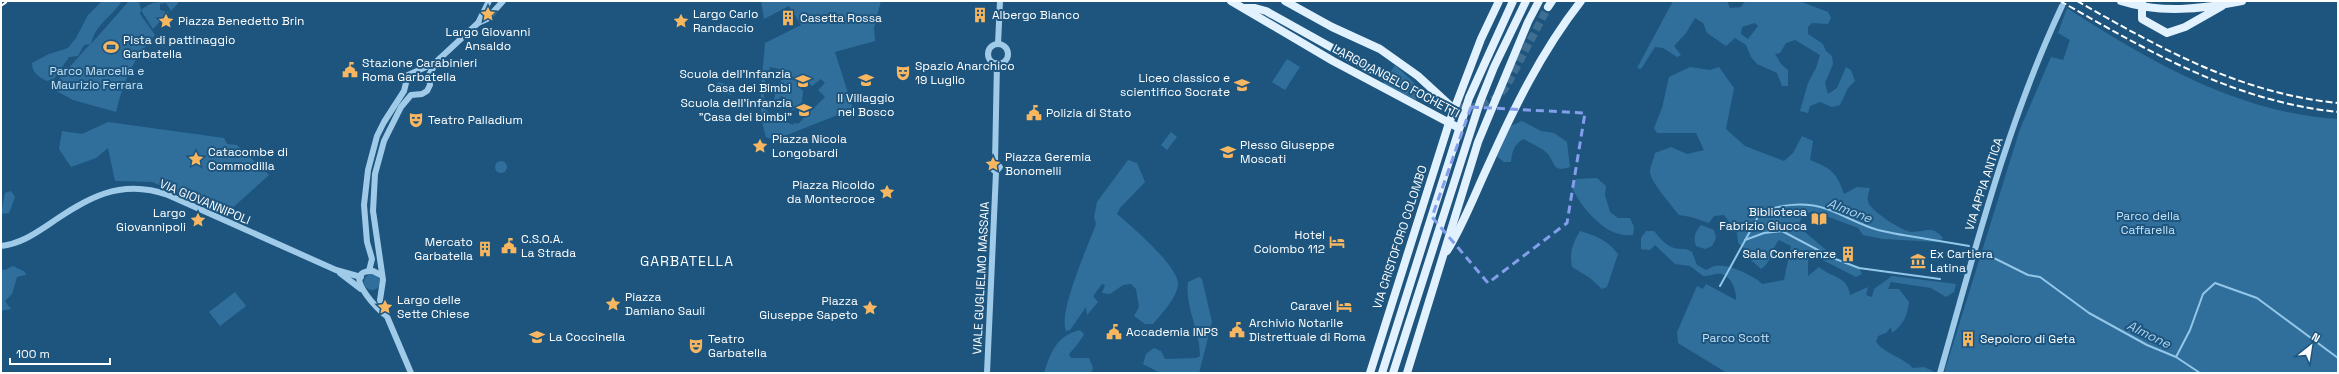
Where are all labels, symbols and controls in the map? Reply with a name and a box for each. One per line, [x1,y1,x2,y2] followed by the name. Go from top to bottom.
[479,5,497,23] place icon: Largo Giovanni Ansaldo
[693,6,758,36] place label: Largo Carlo Randaccio
[971,6,989,24] building icon: Albergo Bianco
[992,7,1080,23] place label: Albergo Bianco
[779,9,797,27] building icon: Casetta Rossa
[800,10,882,26] place label: Casetta Rossa
[157,12,175,30] place icon: Piazza Benedetto Brin
[672,12,690,30] place icon: Largo Carlo Randaccio
[178,13,304,29] place label: Piazza Benedetto Brin
[446,24,530,54] place label: Largo Giovanni Ansaldo
[123,32,235,62] place label: Pista di pattinaggio Garbatella
[102,38,120,56] sports icon: Pista di pattinaggio Garbatella
[1330,41,1462,121] street label: LARGO ANGELO FOCHETTI
[362,55,477,85] place label: Stazione Carabinieri Roma Garbatella
[915,58,1015,88] place label: Spazio Anarchico 19 Luglio
[341,61,359,79] public building icon: Stazione Carabinieri Roma Garbatella
[50,63,144,93] park label: Parco Marcella e Maurizio Ferrara
[894,64,912,82] theatre icon: Spazio Anarchico 19 Luglio
[679,66,791,96] place label: Scuola dell'Infanzia Casa dei Bimbi
[1120,70,1230,100] place label: Liceo classico e scientifico Socrate
[857,71,875,89] school or university icon: Il Villaggio nel Bosco
[794,72,812,90] school or university icon: Scuola dell'Infanzia Casa dei Bimbi
[1233,76,1251,94] school or university icon: Liceo classico e scientifico Socrate
[837,90,895,120] place label: Il Villaggio nel Bosco
[680,95,792,125] place label: Scuola dell'infanzia "Casa dei bimbi"
[795,101,813,119] school or university icon: Scuola dell'infanzia "Casa dei bimbi"
[1025,104,1043,122] public building icon: Polizia di Stato
[1046,105,1131,121] place label: Polizia di Stato
[407,111,425,129] theatre icon: Teatro Palladium
[428,112,523,128] place label: Teatro Palladium
[772,131,847,161] place label: Piazza Nicola Longobardi
[1961,135,2007,232] street label: VIA APPIA ANTICA
[751,137,769,155] place icon: Piazza Nicola Longobardi
[1240,137,1335,167] place label: Plesso Giuseppe Moscati
[1219,143,1237,161] school or university icon: Plesso Giuseppe Moscati
[208,144,288,174] place label: Catacombe di Commodilla
[1005,149,1091,179] place label: Piazza Geremia Bonomelli
[187,150,205,168] place icon: Catacombe di Commodilla
[984,155,1002,173] place icon: Piazza Geremia Bonomelli
[1369,163,1431,311] street label: VIA CRISTOFORO COLOMBO
[157,176,253,228] street label: VIA GIOVANNIPOLI
[787,177,875,207] place label: Piazza Ricoldo da Montecroce
[878,183,896,201] place icon: Piazza Ricoldo da Montecroce
[1825,194,1876,227] water label: Almone
[969,201,993,355] street label: VIALE GUGLIELMO MASSAIA
[1719,204,1807,234] place label: Biblioteca Fabrizio Giucca
[116,205,186,235] place label: Largo Giovannipoli
[2116,208,2180,238] park label: Parco della Caffarella
[1810,210,1828,228] library icon: Biblioteca Fabrizio Giucca
[189,211,207,229] place icon: Largo Giovannipoli
[1254,227,1325,257] place label: Hotel Colombo 112
[521,231,576,261] place label: C.S.O.A. La Strada
[1328,233,1346,251] hotel icon: Hotel Colombo 112
[414,234,473,264] place label: Mercato Garbatella
[500,237,518,255] public building icon: C.S.O.A. La Strada
[476,240,494,258] building icon: Mercato Garbatella
[1839,245,1857,263] building icon: Sala Conferenze
[1742,246,1836,262] place label: Sala Conferenze
[1930,246,1993,276] place label: Ex Cartiera Latina
[640,252,734,270] district label: GARBATELLA
[1909,252,1927,270] museum icon: Ex Cartiera Latina
[625,289,705,319] place label: Piazza Damiano Sauli
[397,292,470,322] place label: Largo delle Sette Chiese
[759,293,858,323] place label: Piazza Giuseppe Sapeto
[604,295,622,313] place icon: Piazza Damiano Sauli
[1335,297,1353,315] hotel icon: Caravel
[376,298,394,316] place icon: Largo delle Sette Chiese
[1290,298,1332,314] place label: Caravel
[861,299,879,317] place icon: Piazza Giuseppe Sapeto
[1249,315,1366,345] place label: Archivio Notarile Distrettuale di Roma
[2124,317,2174,353] water label: Almone
[1228,321,1246,339] public building icon: Archivio Notarile Distrettuale di Roma
[1105,323,1123,341] public building icon: Accademia INPS
[1126,324,1218,340] place label: Accademia INPS
[2291,326,2331,366] north arrow
[528,328,546,346] school or university icon: La Coccinella
[549,329,625,345] place label: La Coccinella
[2309,329,2323,345] text: N
[1702,330,1770,346] park label: Parco Scott
[1959,330,1977,348] building icon: Sepolcro di Geta
[708,331,767,361] place label: Teatro Garbatella
[1980,331,2076,347] place label: Sepolcro di Geta
[687,337,705,355] theatre icon: Teatro Garbatella
[10,340,110,366] scale bar
[16,346,50,362] text: 100 m

